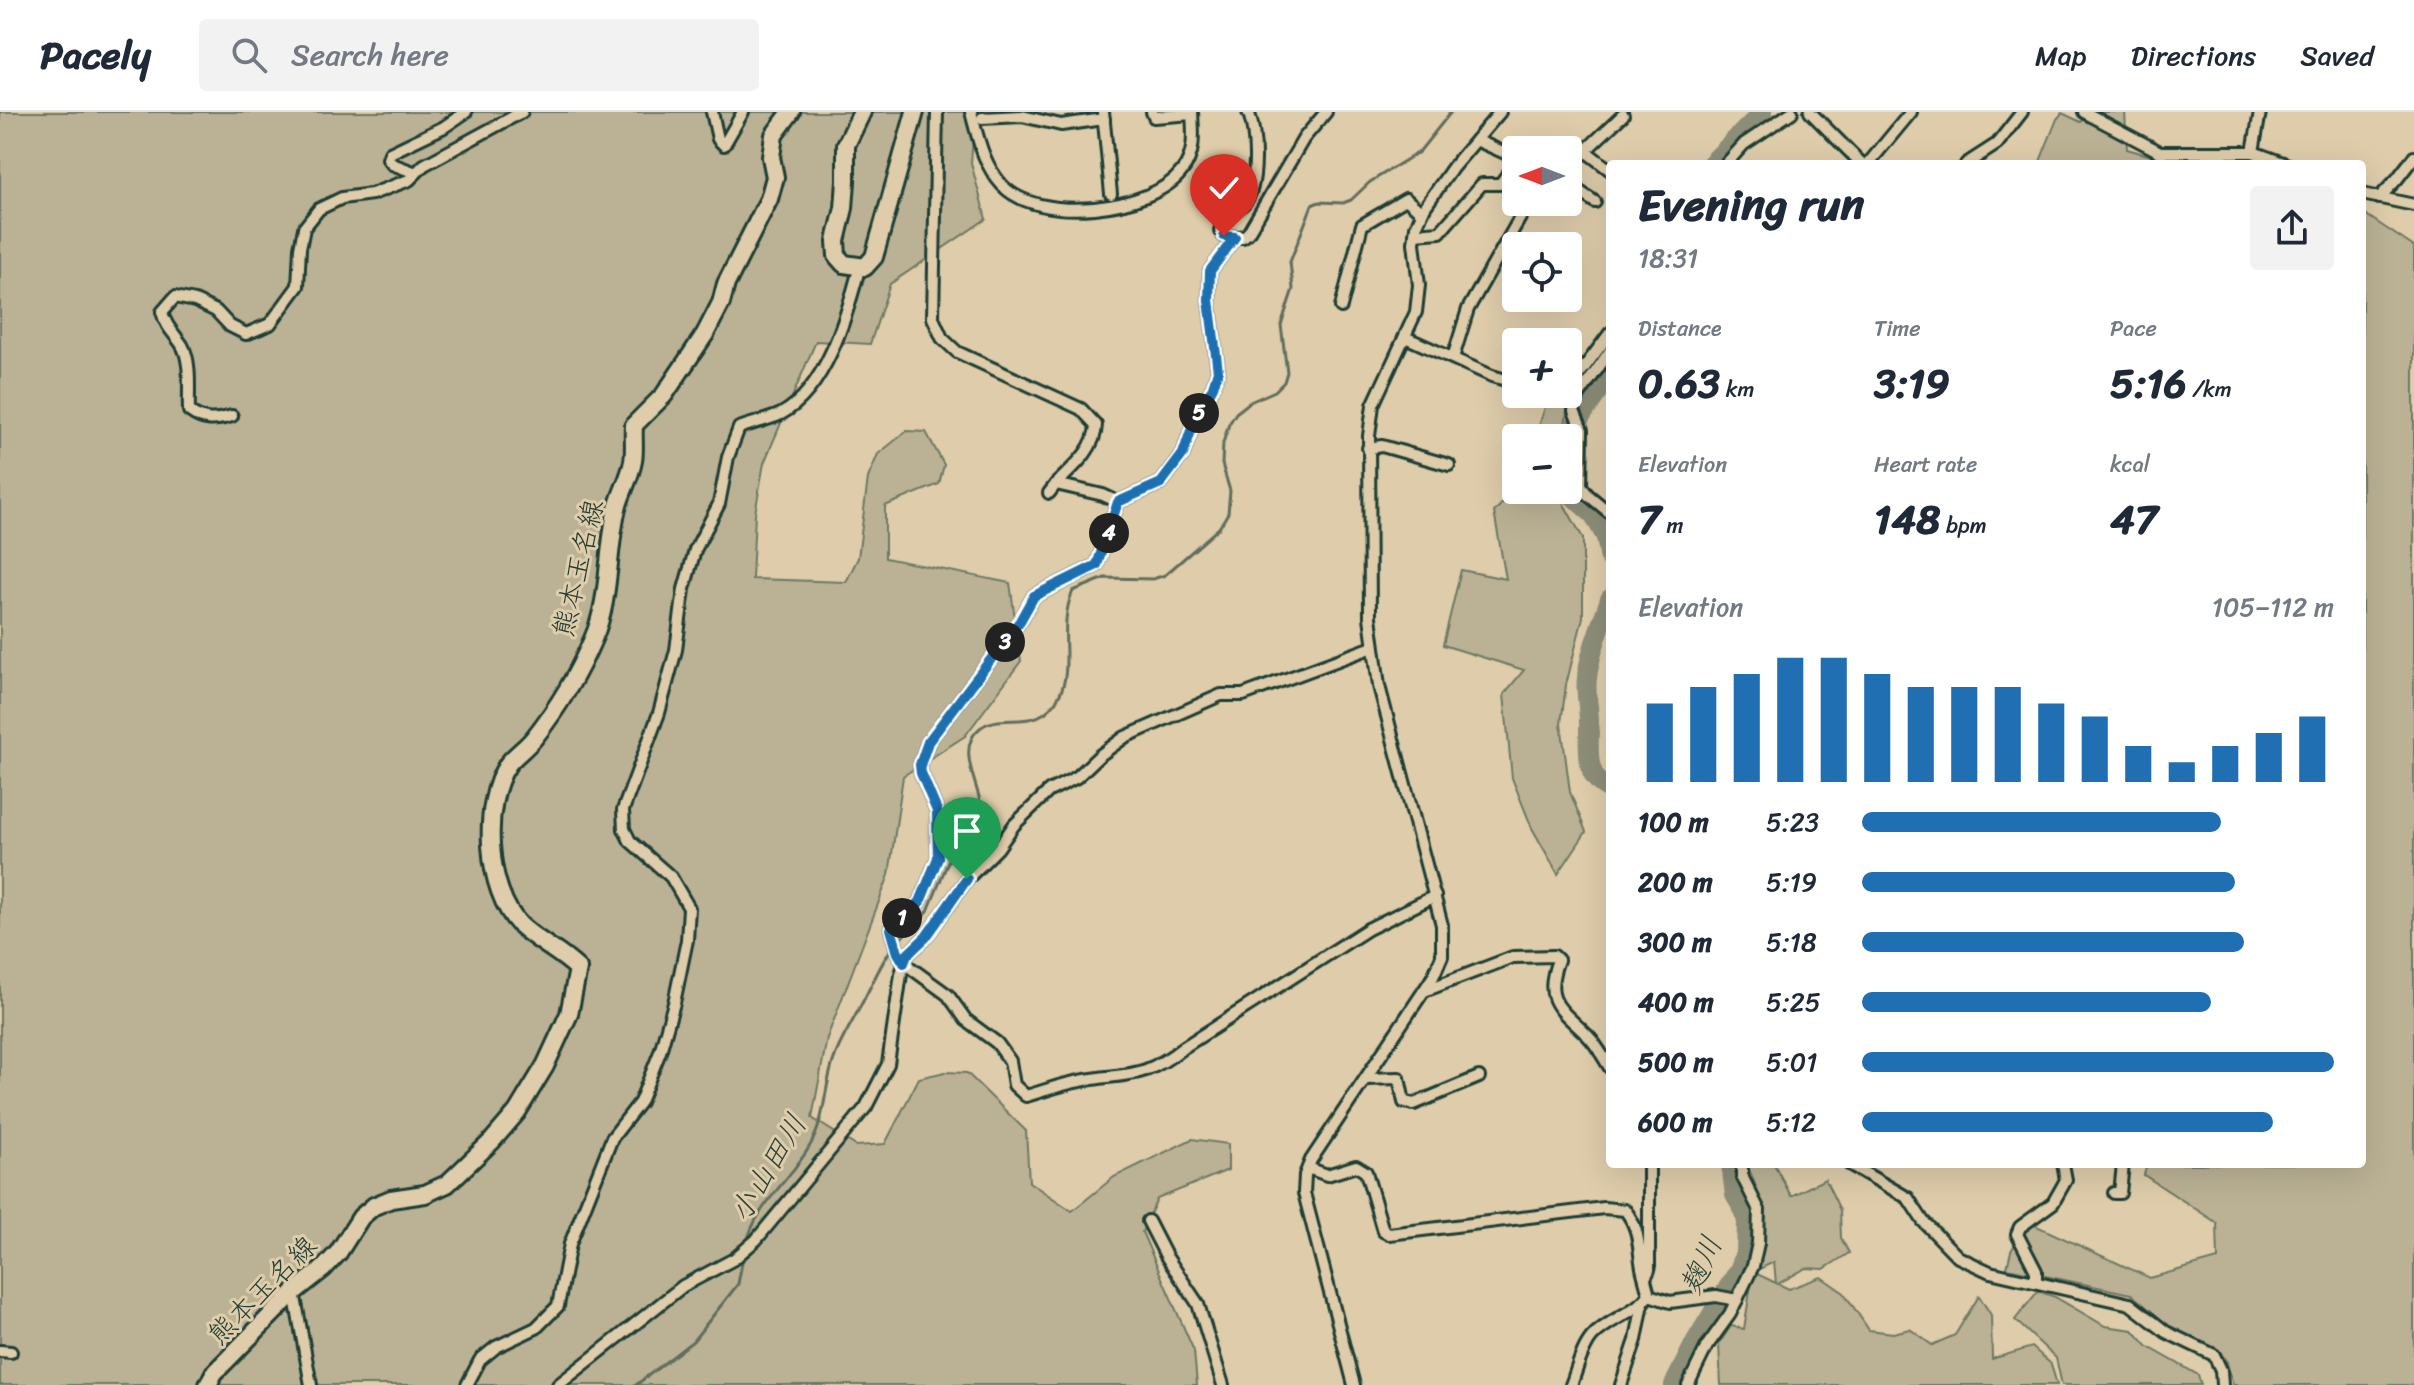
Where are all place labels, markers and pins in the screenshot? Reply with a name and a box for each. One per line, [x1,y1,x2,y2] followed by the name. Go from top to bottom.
[1190,154,1258,236] pin
[1179,393,1219,433] pin: 5
[1089,513,1129,553] pin: 4
[985,622,1025,662] pin: 3
[933,797,1001,879] pin
[882,898,922,938] pin: 1

